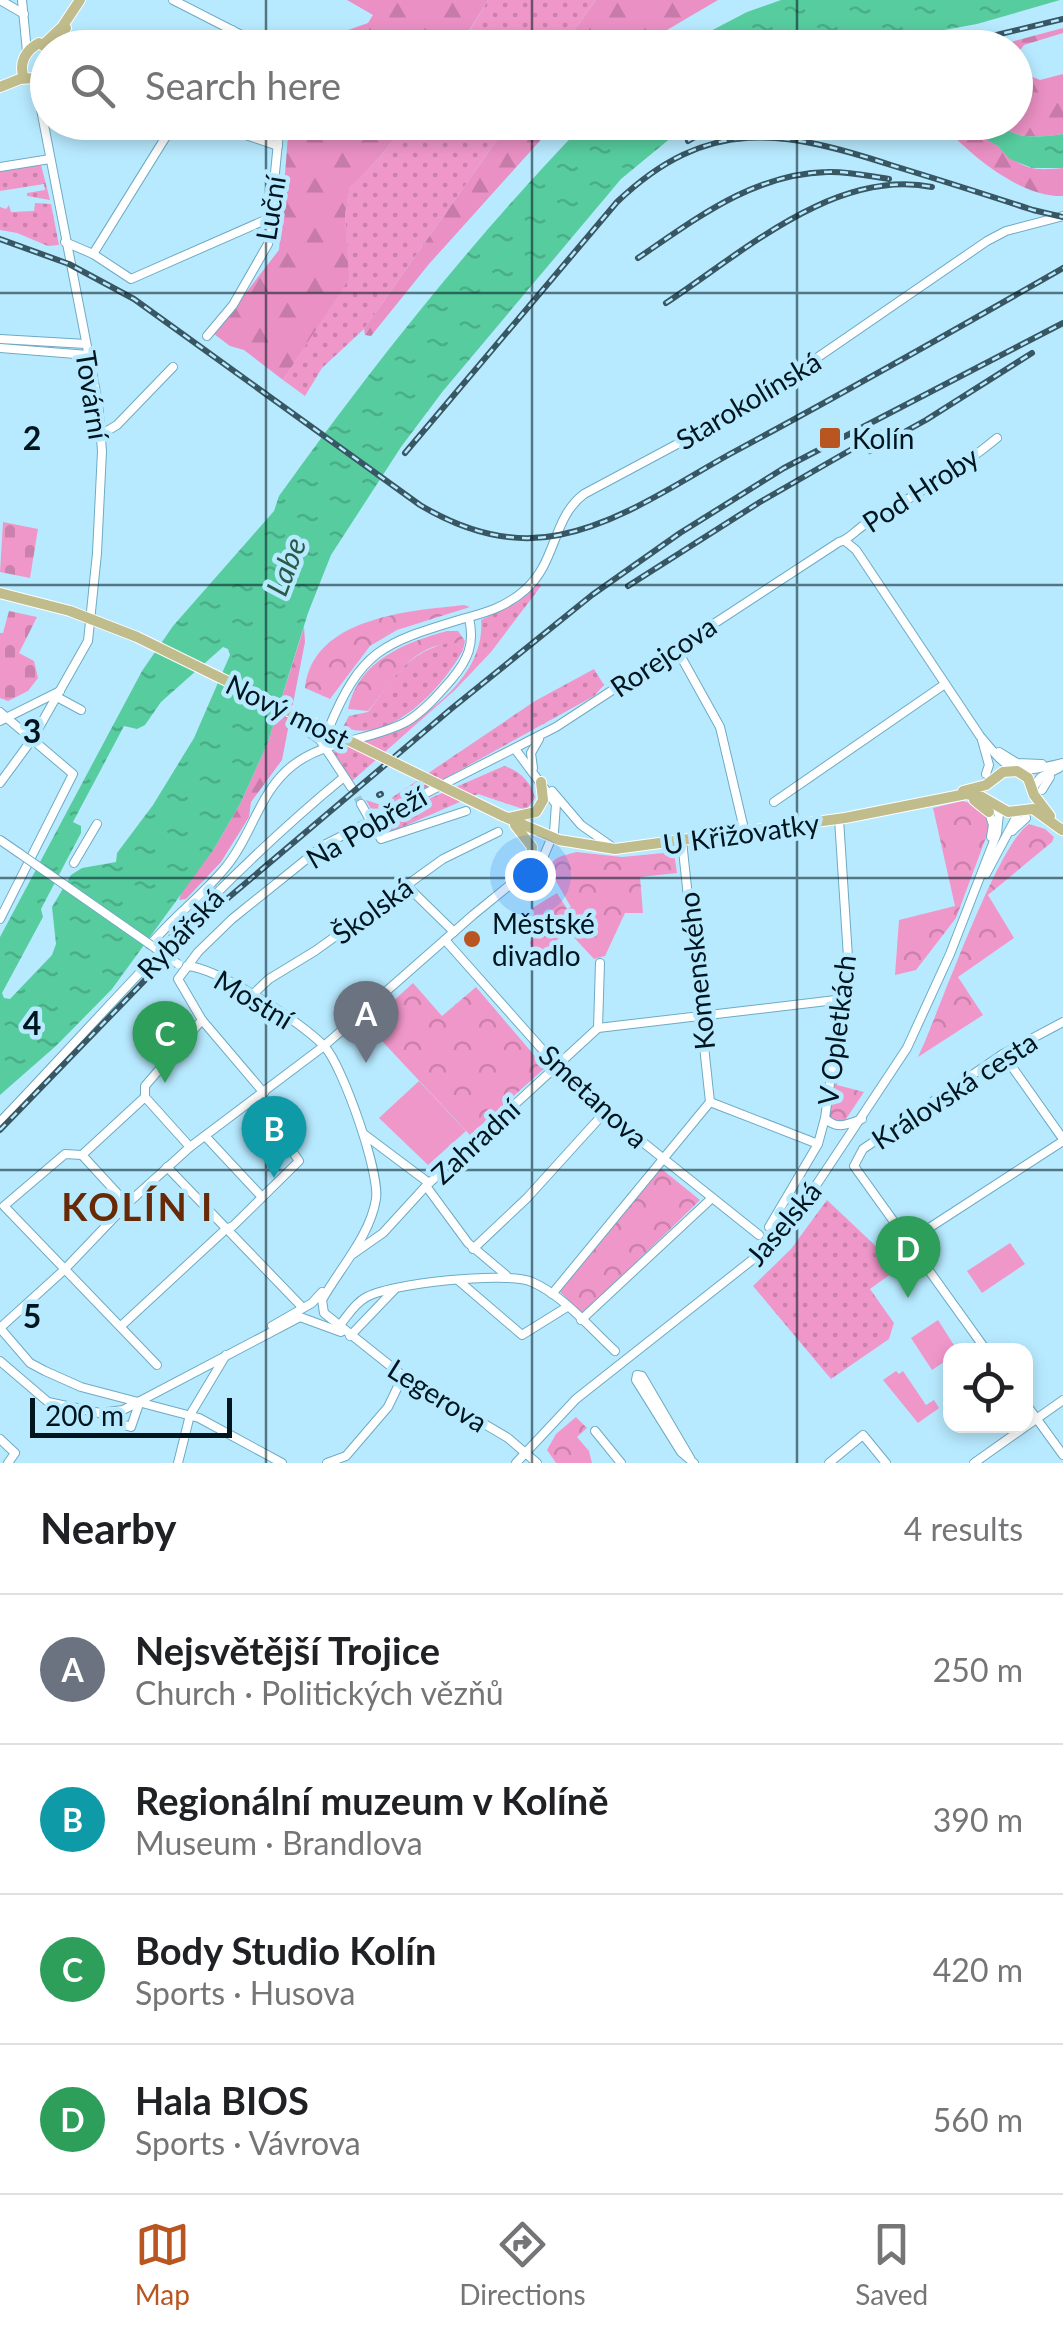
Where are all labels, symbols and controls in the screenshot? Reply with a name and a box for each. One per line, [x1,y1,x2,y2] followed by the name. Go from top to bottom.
[30,30,1033,140] search box
[65,58,120,113] icon: search
[145,62,341,108] text: Search here
[248,172,292,243] street label: Luční
[670,344,826,456] street label: Starokolínská
[69,348,117,443] street label: Tovární
[23,418,41,457] text: 2
[852,421,914,455] place label: Kolín
[817,425,843,451] marker: Kolín
[856,439,985,539] street label: Pod Hroby
[258,532,312,600] water label: Labe
[604,608,722,704] street label: Rorejcova
[221,667,355,755] street label: Nový most
[23,711,41,750] text: 3
[300,778,433,875] street label: Na Pobřeží
[661,805,822,861] street label: U Křižovatky
[505,850,556,901] your location
[325,869,419,951] street label: Školská
[130,881,230,985] street label: Rybářská
[671,890,721,1052] street label: Komenského
[492,906,595,972] place label: Městské divadlo
[461,928,483,950] marker: Městské divadlo
[810,953,862,1107] street label: V Opletkách
[208,962,301,1036] street label: Mostní
[334,980,398,1063] pin: A
[132,1000,198,1083] pin: C
[23,1003,41,1042] text: 4
[865,1024,1043,1156] street label: Královská cesta
[533,1037,655,1155] street label: Smetanova
[424,1091,527,1190] street label: Zahradní
[242,1096,306,1178] pin: B
[738,1174,828,1272] street label: Jaselská
[61,1183,215,1229] district label: KOLÍN I
[876,1216,940,1298] pin: D
[23,1296,41,1335] text: 5
[943,1343,1033,1433] map controls
[943,1343,1033,1433] button: locate
[382,1351,494,1439] street label: Legerova
[30,1393,232,1438] scale bar
[45,1398,124,1432] text: 200 m
[40,1503,177,1553] text: Nearby
[904,1509,1023,1548] text: 4 results
[135,1627,440,1673] text: Nejsvětější Trojice
[61,1650,84,1689] text: A
[933,1650,1023,1689] text: 250 m
[135,1673,504,1712] text: Church · Politických vězňů
[135,1777,608,1823] text: Regionální muzeum v Kolíně
[62,1800,83,1839] text: B
[933,1800,1023,1839] text: 390 m
[135,1823,423,1862] text: Museum · Brandlova
[135,1927,436,1973] text: Body Studio Kolín
[62,1950,83,1989] text: C
[933,1950,1023,1989] text: 420 m
[135,1973,355,2012] text: Sports · Husova
[135,2077,309,2123] text: Hala BIOS
[60,2100,85,2139] text: D
[933,2100,1023,2139] text: 560 m
[135,2123,361,2162] text: Sports · Vávrova
[135,2217,190,2311] tab: Map
[459,2217,586,2311] tab: Directions
[855,2217,928,2311] tab: Saved

